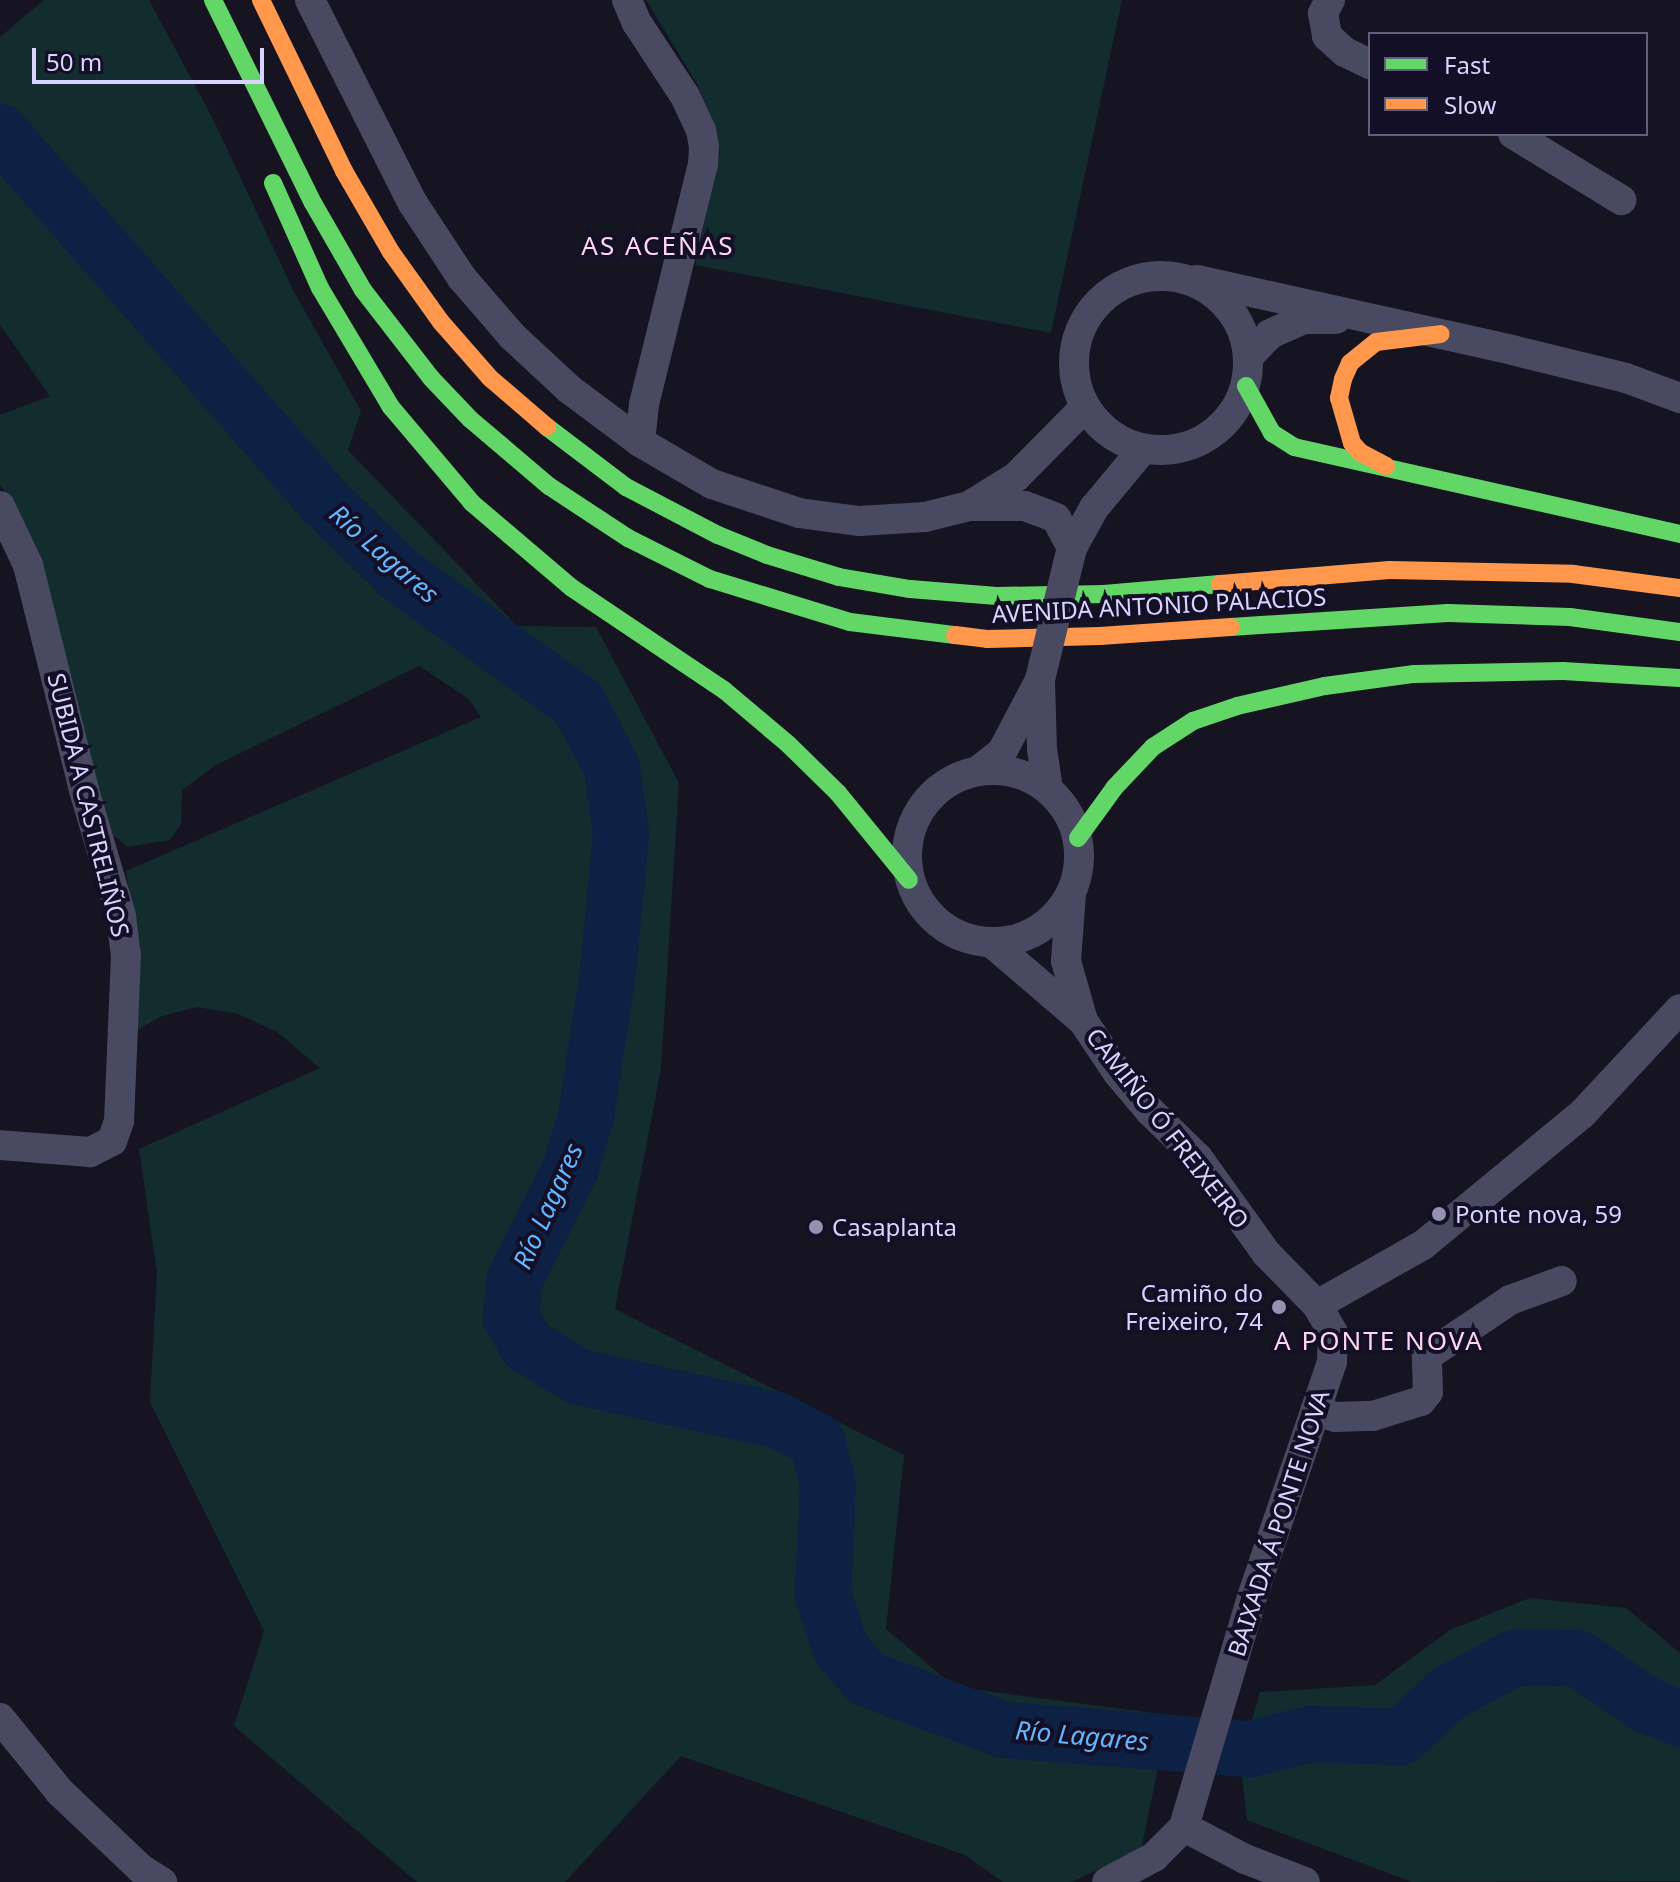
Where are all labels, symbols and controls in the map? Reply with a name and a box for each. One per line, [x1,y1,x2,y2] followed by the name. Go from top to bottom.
[36,32,268,82] scale bar
[1368,32,1648,136] legend
[46,45,102,78] text: 50 m
[1444,48,1490,81] text: Fast
[1444,88,1496,121] text: Slow
[581,230,735,262] district label: AS ACEÑAS
[323,498,445,610] water label: Río Lagares
[991,582,1327,628] street label: AVENIDA ANTONIO PALACIOS
[42,670,136,940] street label: SUBIDA A CASTRELIÑOS
[1081,1022,1255,1234] street label: CAMIÑO Ó FREIXEIRO
[506,1138,590,1274] water label: Río Lagares
[1455,1200,1622,1228] place label: Ponte nova, 59
[1430,1205,1448,1223] marker: Ponte nova, 59
[832,1213,957,1241] place label: Casaplanta
[807,1218,825,1236] marker: Casaplanta
[1125,1279,1263,1335] place label: Camiño do Freixeiro, 74
[1270,1298,1288,1316] marker: Camiño do Freixeiro, 74
[1274,1325,1484,1357] district label: A PONTE NOVA
[1221,1386,1335,1660] street label: BAIXADA Á PONTE NOVA
[1014,1715,1150,1757] water label: Río Lagares

